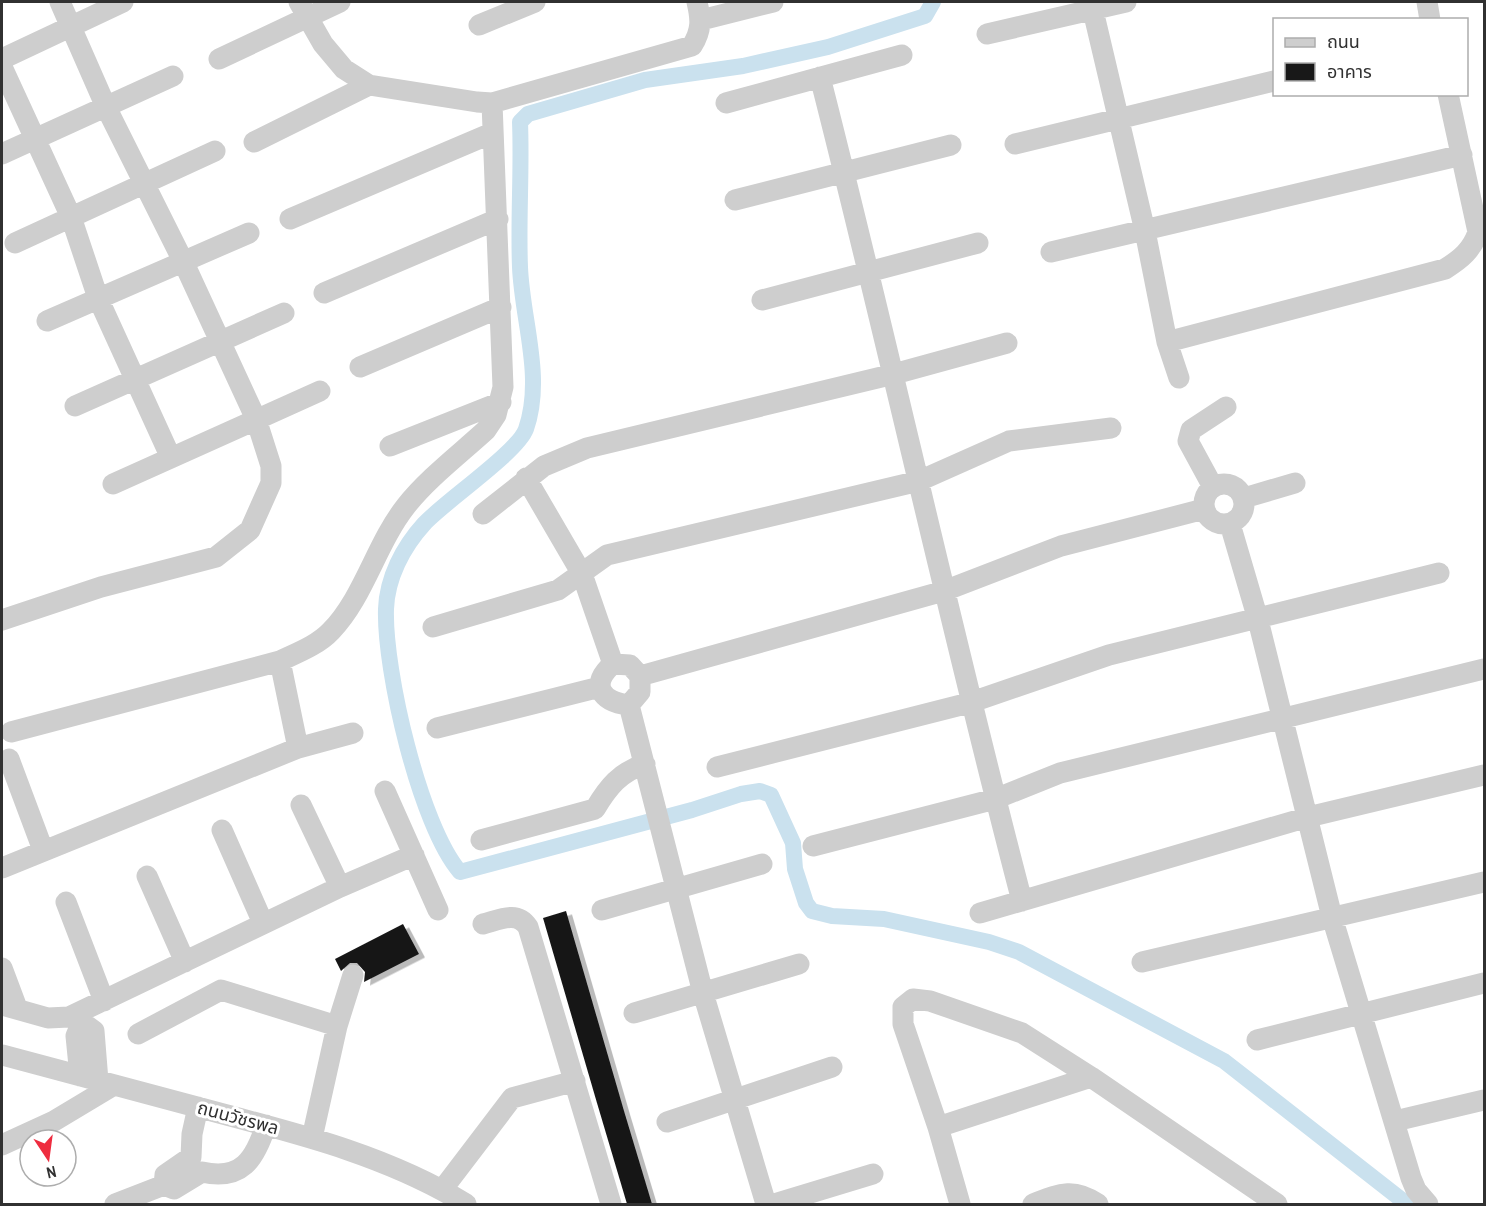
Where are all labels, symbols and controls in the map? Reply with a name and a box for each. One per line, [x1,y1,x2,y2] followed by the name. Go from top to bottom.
[1273,18,1468,96] legend
[1327,29,1360,54] text: ถนน
[1327,59,1372,84] text: อาคาร
[195,1095,282,1140] street label: ถนนวัชรพล
[18,1128,78,1188] north arrow
[44,1161,58,1184] text: N

